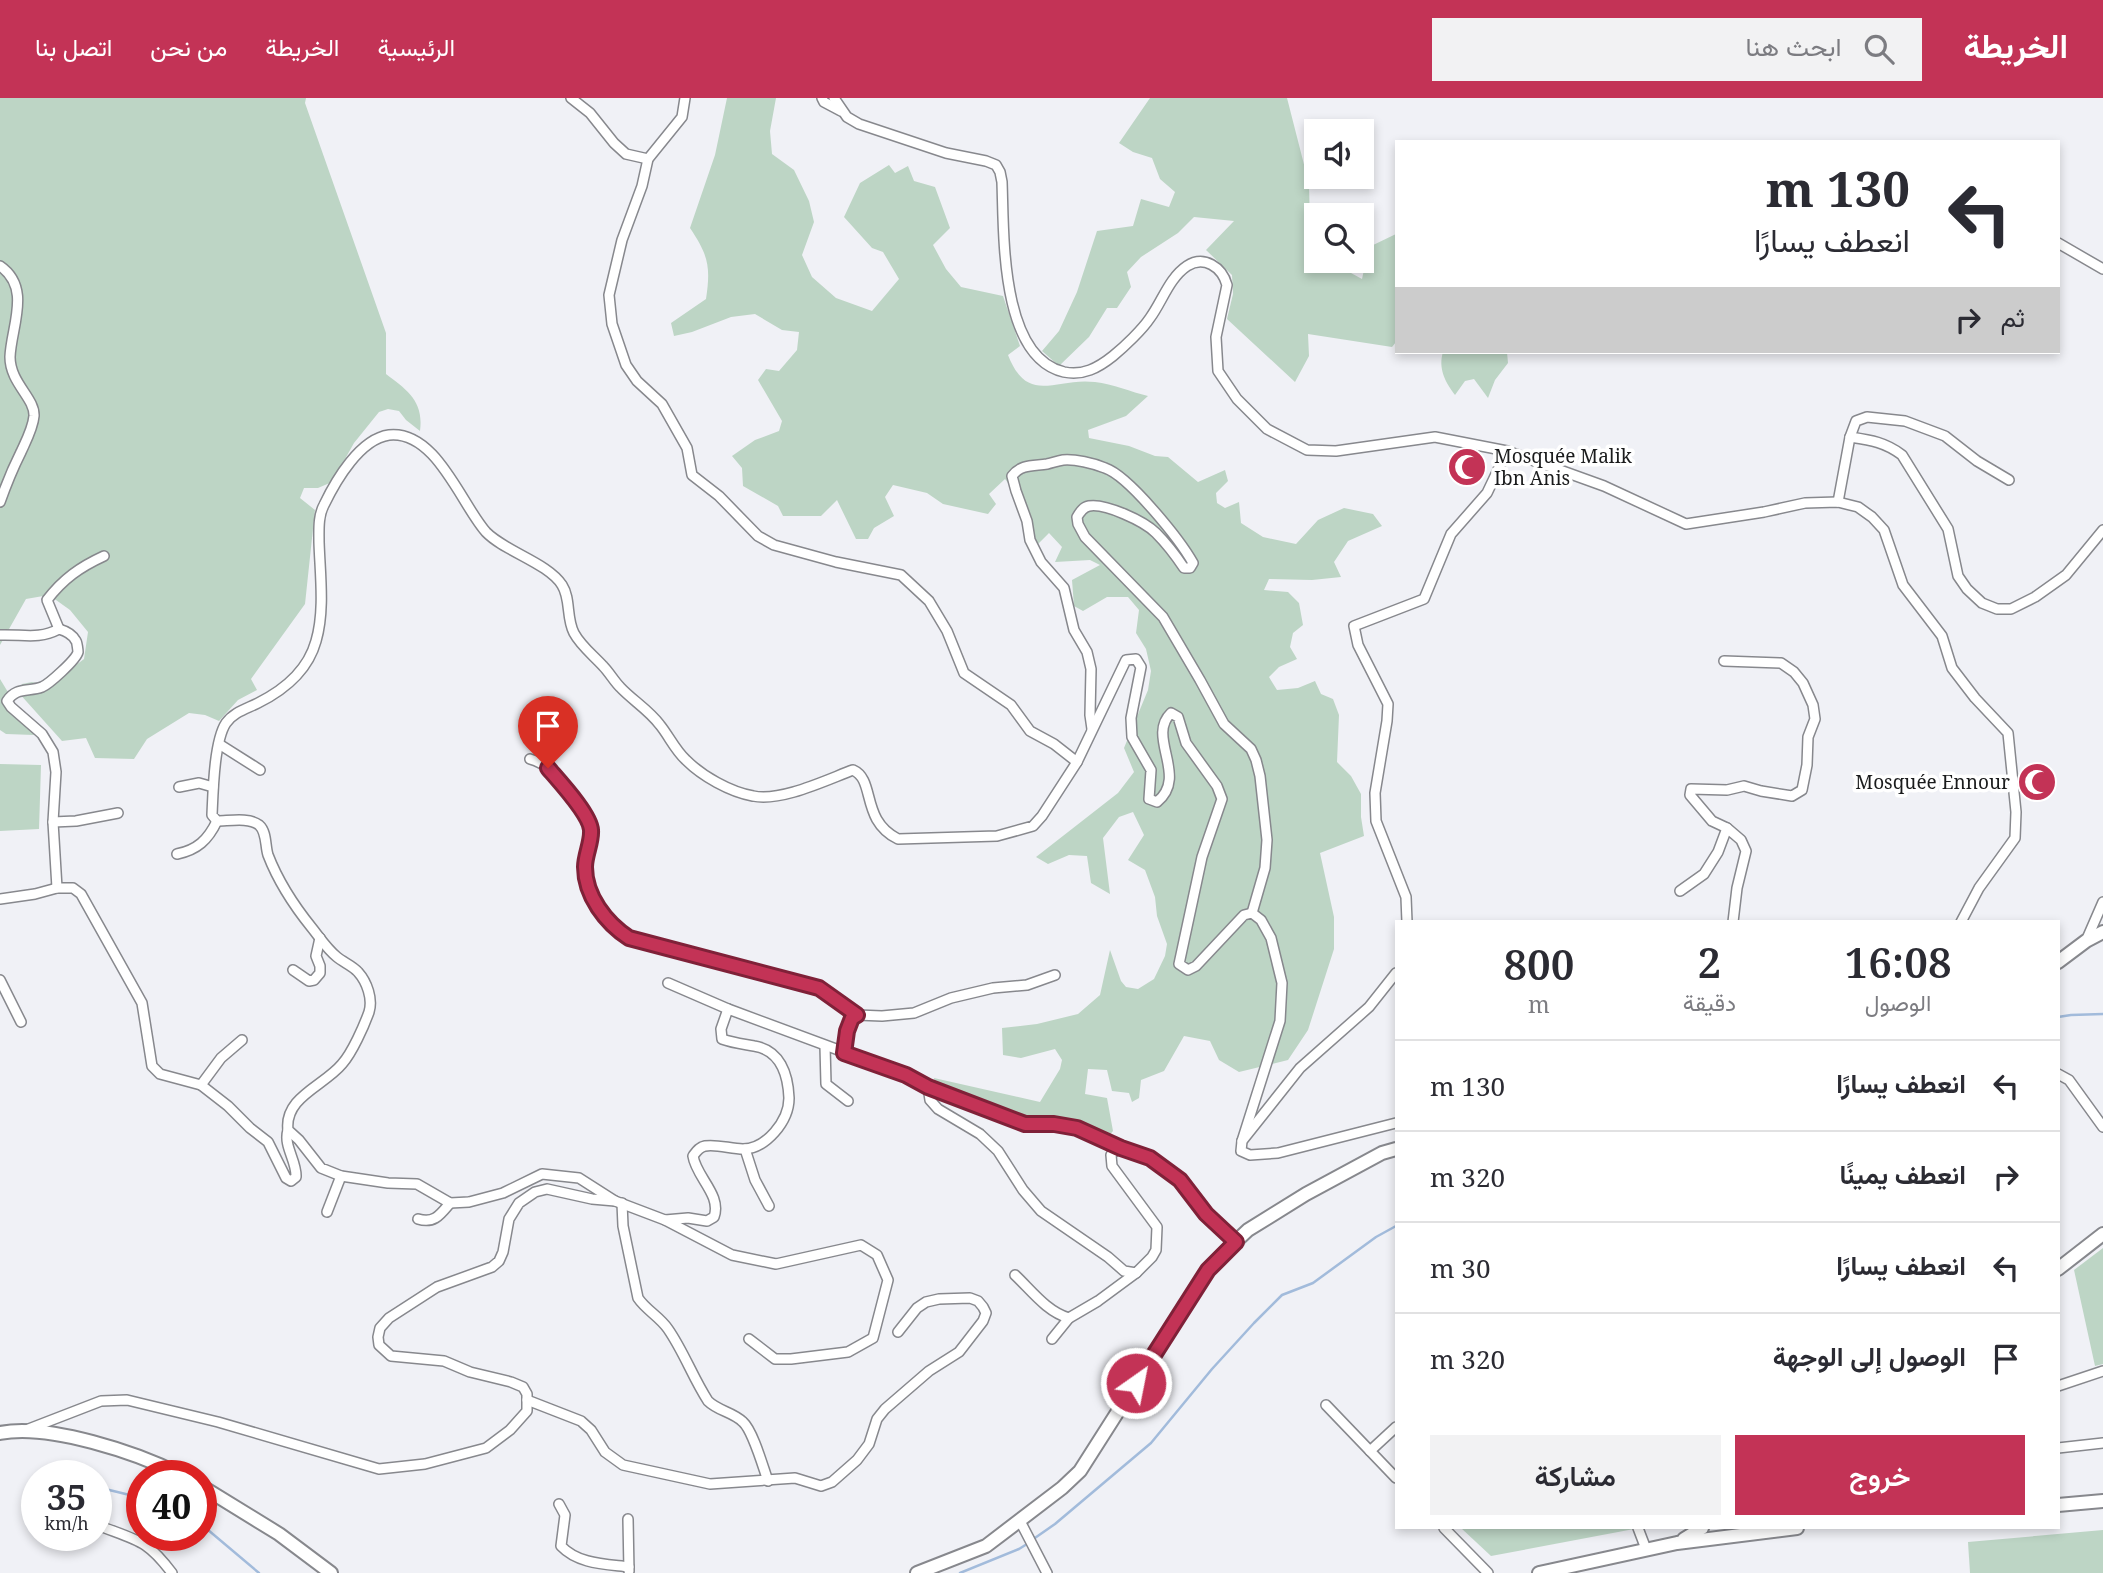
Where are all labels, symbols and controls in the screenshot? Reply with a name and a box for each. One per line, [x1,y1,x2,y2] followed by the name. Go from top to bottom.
[1432,18,1922,81] search box
[1964,23,2068,68] text: الخريطة
[1746,28,1842,64] text: ابحث هنا
[35,30,112,63] text: اتصل بنا
[150,30,227,63] text: من نحن
[265,30,339,63] text: الخريطة
[377,30,455,63] text: الرئيسية
[1860,30,1898,68] icon: search
[1304,119,1374,273] map controls
[1304,119,1374,189] button: sound
[1766,155,1910,221] text: 130 m
[1934,168,2025,259] icon: left
[1304,203,1374,273] button: search
[1754,218,1910,261] text: انعطف يسارًا
[2001,299,2025,335] text: ثم
[1949,301,1987,339] icon: right
[1494,443,1633,491] place label: Mosquée Malik Ibn Anis
[1446,446,1488,488] mosque icon: Mosquée Malik Ibn Anis
[518,696,578,768] pin
[529,707,567,745] icon: arrive
[2016,761,2058,803] mosque icon: Mosquée Ennour
[1855,769,2010,795] place label: Mosquée Ennour
[1698,933,1721,990] text: 2
[1845,933,1952,990] text: 16:08
[1503,935,1574,992] text: 800
[1683,986,1736,1018] text: دقيقة
[1865,986,1931,1018] text: الوصول
[1528,988,1550,1020] text: m
[1836,1065,1966,1101] text: انعطف يسارًا
[1987,1067,2025,1105] icon: left
[1430,1068,1505,1104] text: 130 m
[1839,1156,1966,1192] text: انعطف يمينًا
[1987,1158,2025,1196] icon: right
[1430,1159,1505,1195] text: 320 m
[1836,1247,1966,1283] text: انعطف يسارًا
[1987,1249,2025,1287] icon: left
[1430,1250,1490,1286] text: 30 m
[1773,1338,1966,1374] text: الوصول إلى الوجهة
[1987,1340,2025,1378] icon: arrive
[1430,1341,1505,1377] text: 320 m
[1099,1346,1173,1420] position arrow
[1430,1435,1721,1515] button: مشاركة
[1735,1435,2025,1515] button: خروج
[126,1460,217,1551] speed limit sign: 40
[47,1473,86,1520] text: 35
[44,1511,89,1535] text: km/h

